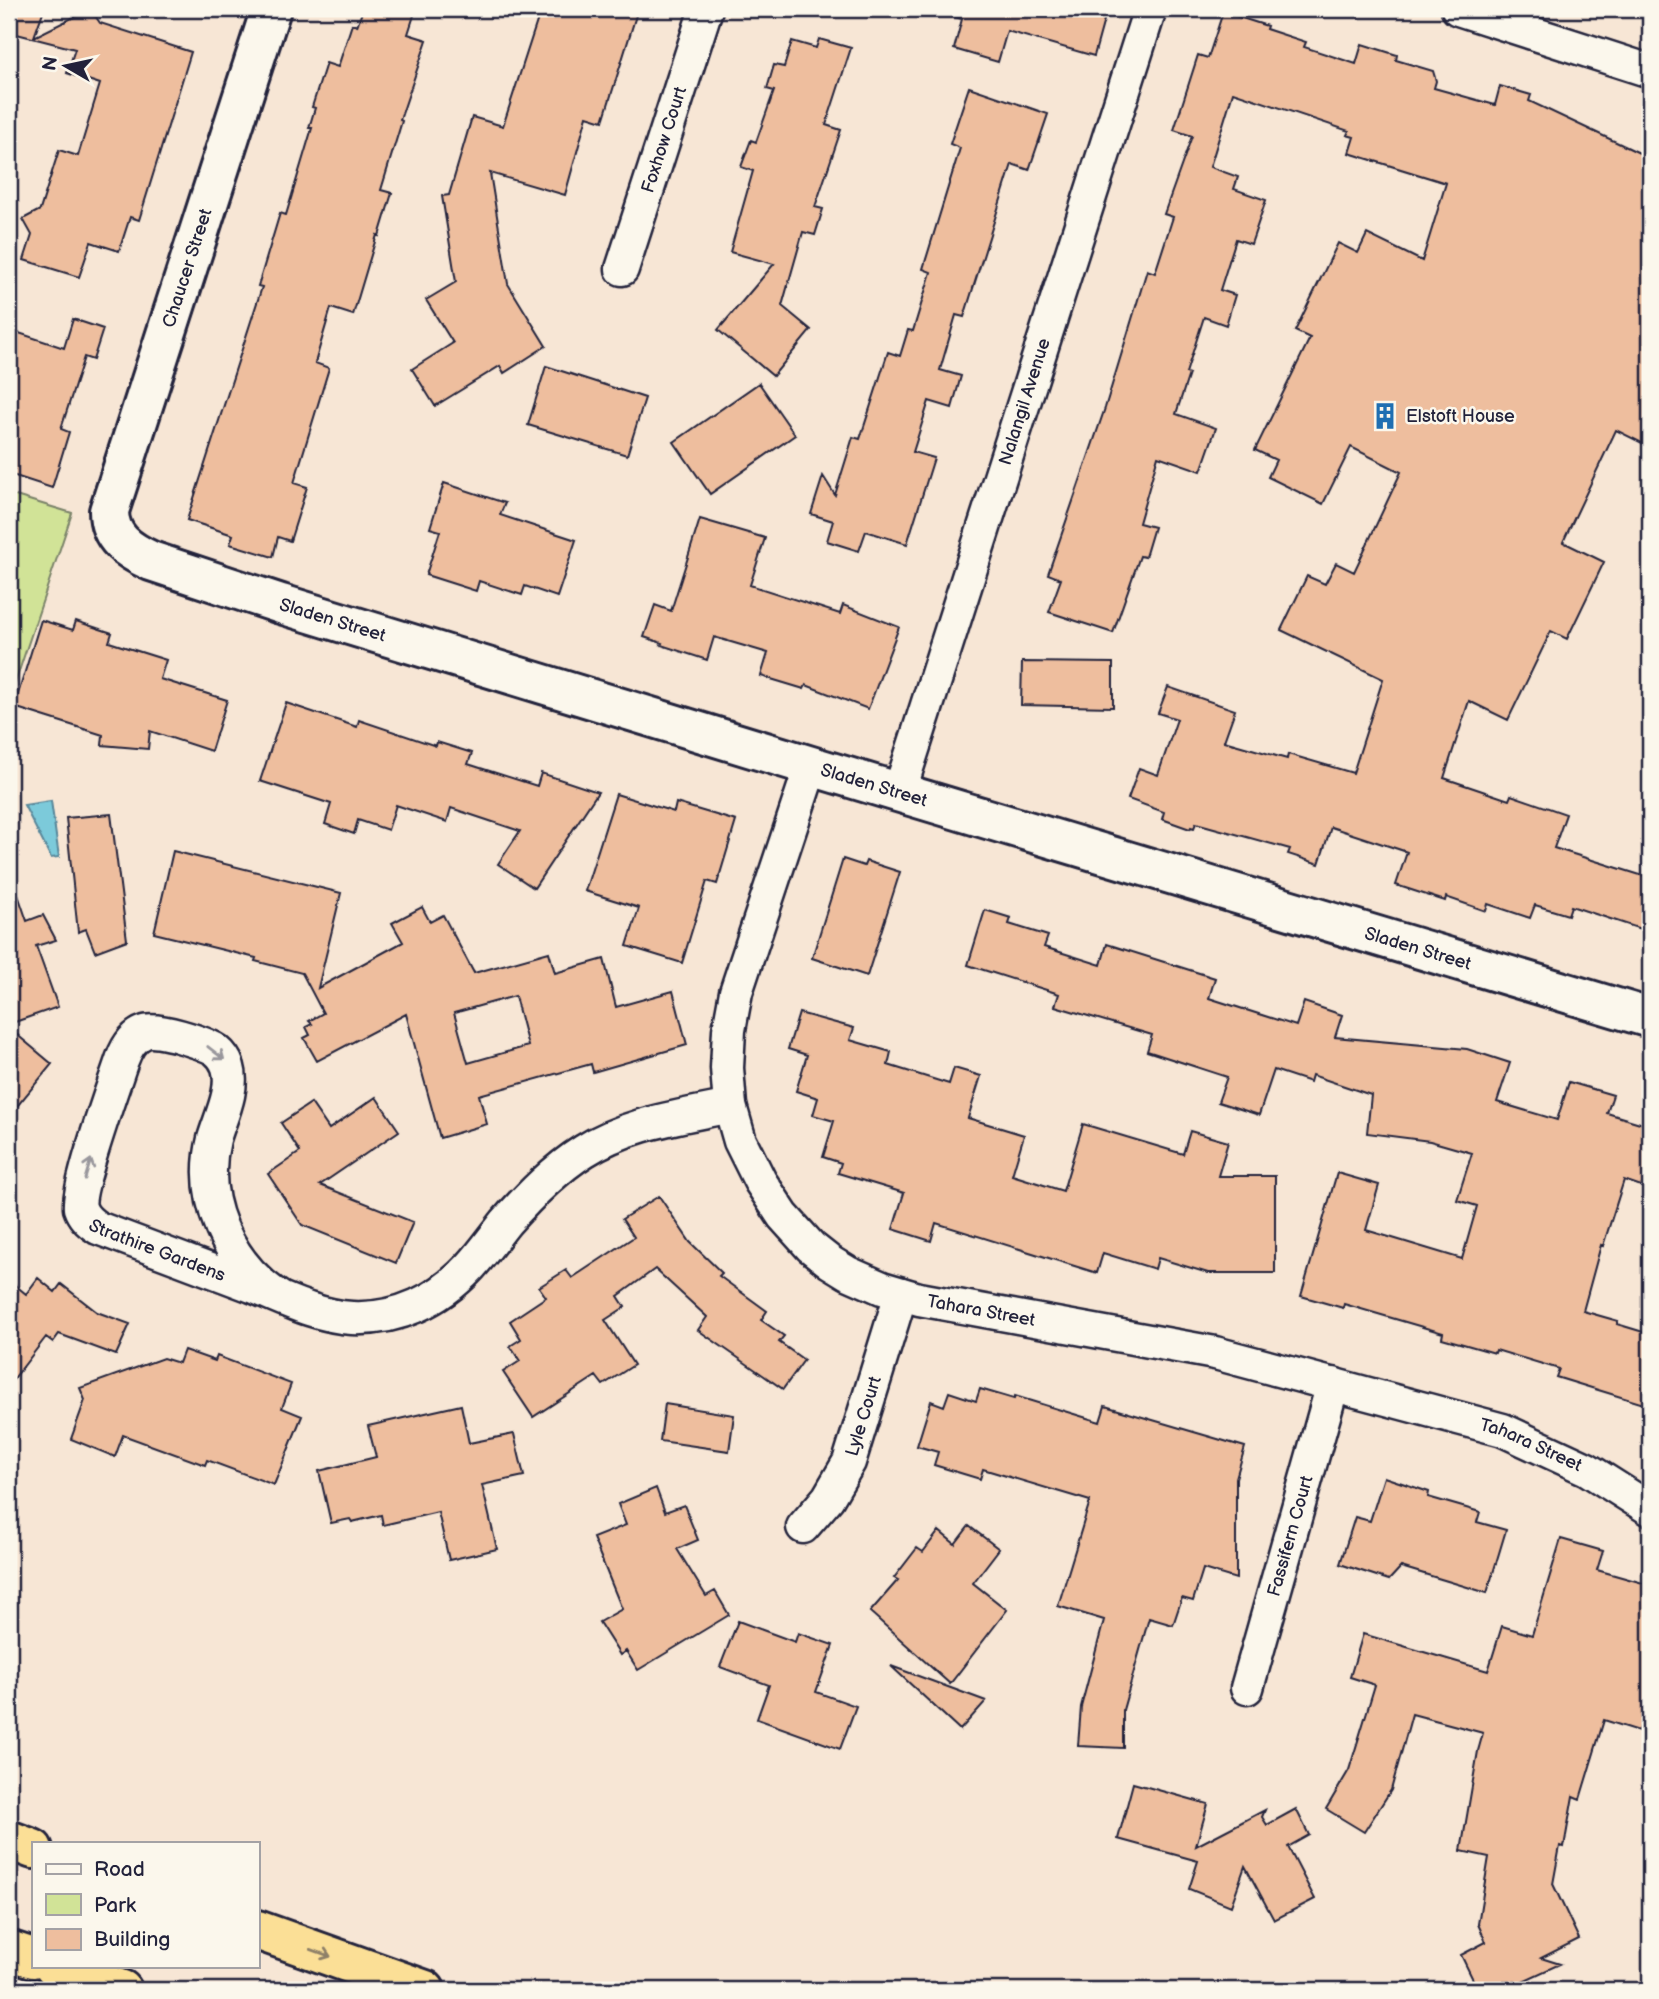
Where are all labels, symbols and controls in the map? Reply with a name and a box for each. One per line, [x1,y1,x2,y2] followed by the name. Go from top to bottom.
[32,32,102,102] north arrow
[38,55,63,72] text: N
[637,84,691,196] street label: Foxhow Court
[158,206,217,330] street label: Chaucer Street
[995,335,1055,468] street label: Nalangil Avenue
[1370,401,1400,431] building icon: Elstoft House
[1406,406,1515,427] place label: Elstoft House
[277,594,389,647] street label: Sladen Street
[818,760,930,811] street label: Sladen Street
[1362,923,1474,975] street label: Sladen Street
[206,1046,224,1061] one-way arrow
[83,1158,95,1180] one-way arrow
[84,1215,228,1286] street label: Strathire Gardens
[925,1291,1037,1331] street label: Tahara Street
[841,1373,886,1459] street label: Lyle Court
[1477,1414,1586,1476] street label: Tahara Street
[1263,1473,1318,1599] street label: Fassifern Court
[32,1842,259,1968] legend
[94,1857,145,1882] text: Road
[94,1893,137,1918] text: Park
[94,1927,170,1952] text: Building
[310,1948,332,1960] one-way arrow

